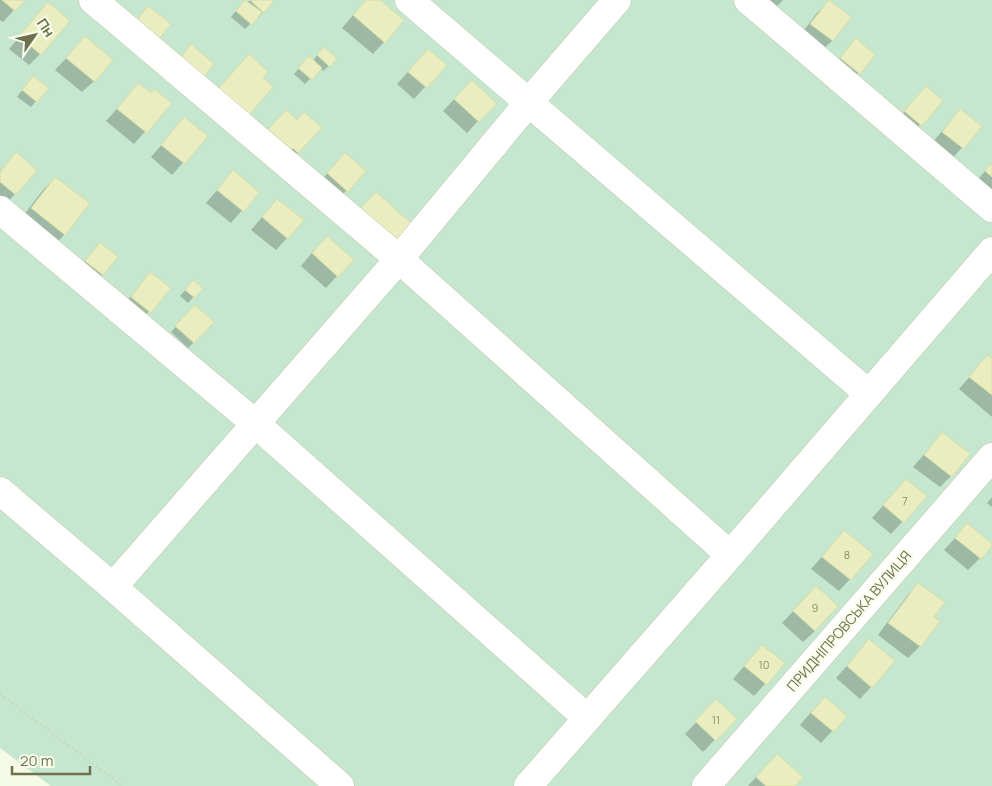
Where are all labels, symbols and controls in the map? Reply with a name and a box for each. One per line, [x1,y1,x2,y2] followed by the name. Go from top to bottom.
[10,10,60,60] north arrow
[33,14,59,41] text: Пн
[902,493,908,508] house number: 7
[782,546,915,695] street label: ПРИДНІПРОВСЬКА ВУЛИЦЯ
[844,547,850,562] house number: 8
[812,600,819,615] house number: 9
[758,657,770,672] house number: 10
[712,712,720,727] house number: 11
[12,744,90,776] scale bar
[20,750,53,771] text: 20 m

